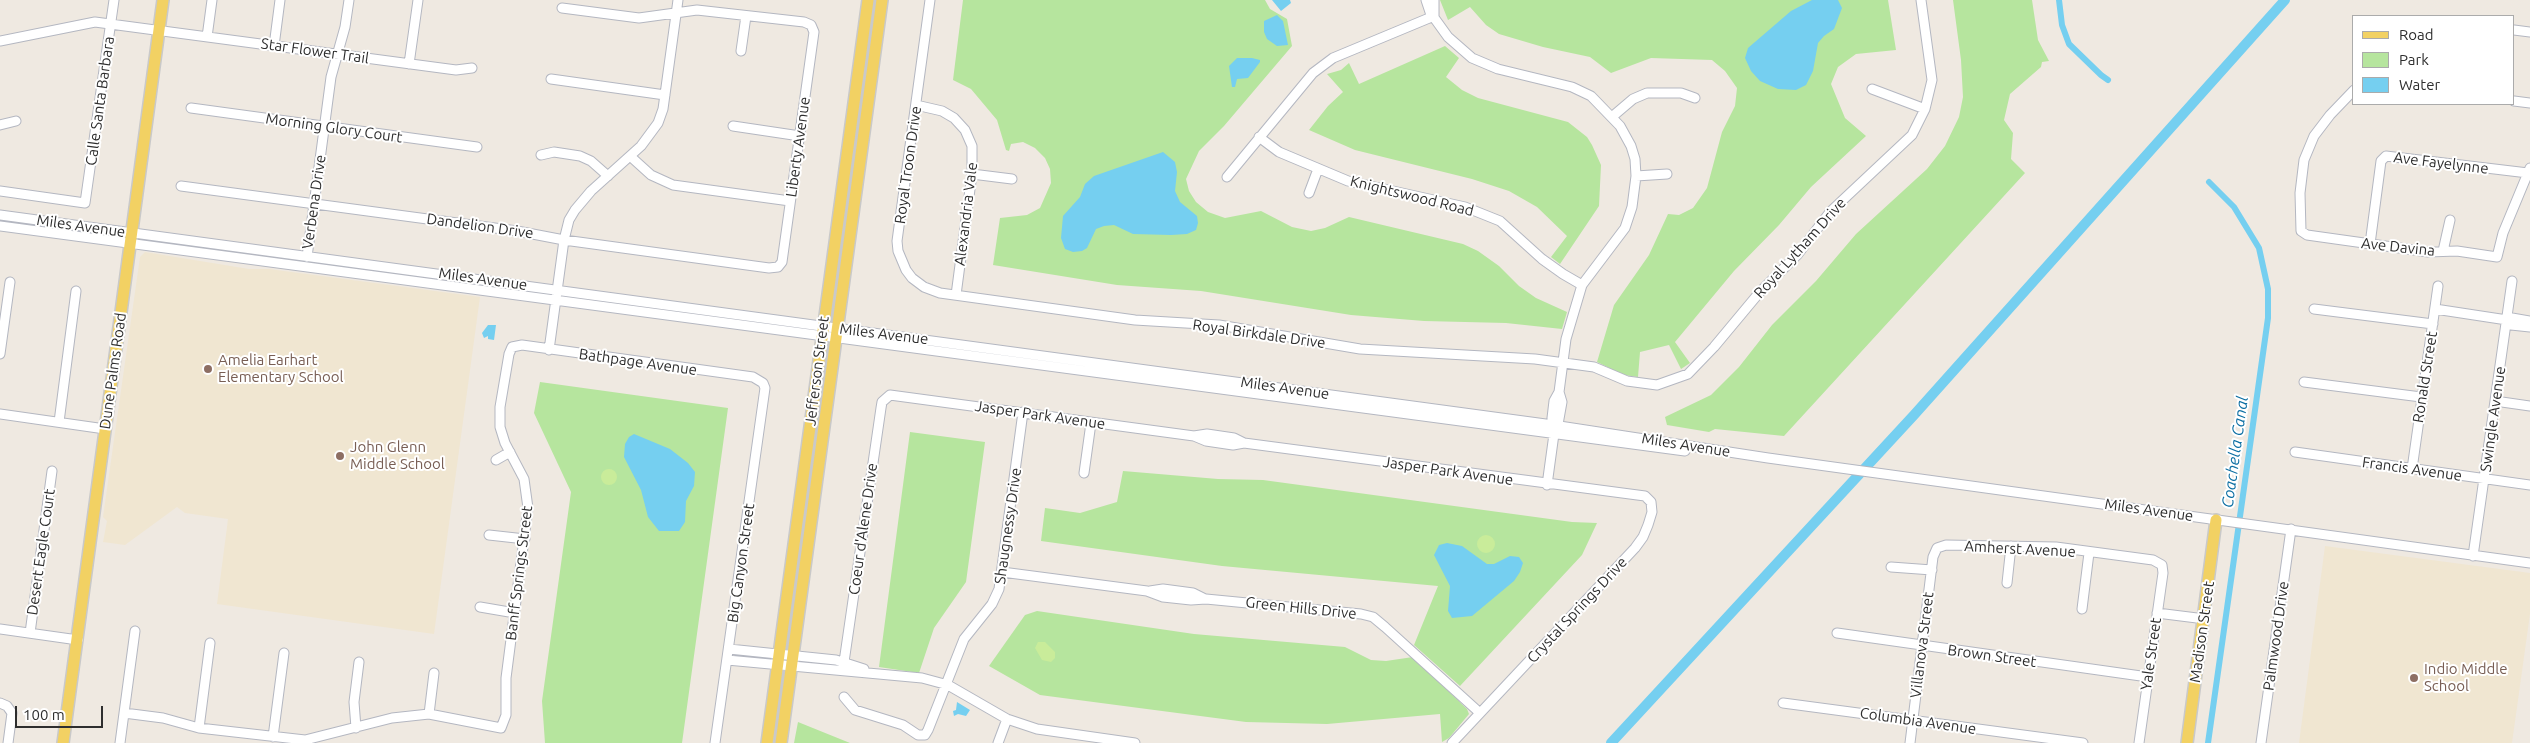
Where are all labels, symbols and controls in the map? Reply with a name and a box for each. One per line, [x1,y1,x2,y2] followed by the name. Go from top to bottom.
[2352,15,2515,105] legend
[2399,26,2434,43] text: Road
[82,35,118,167] street label: Calle Santa Barbara
[260,35,370,67] street label: Star Flower Trail
[2399,51,2429,68] text: Park
[2399,76,2440,93] text: Water
[782,96,814,198] street label: Liberty Avenue
[891,105,925,225] street label: Royal Troon Drive
[265,110,403,146] street label: Morning Glory Court
[2392,148,2490,178] street label: Ave Fayelynne
[298,154,330,250] street label: Verbena Drive
[951,161,981,267] street label: Alexandria Vale
[1348,172,1476,220] street label: Knightswood Road
[1750,194,1850,302] street label: Royal Lytham Drive
[425,210,535,242] street label: Dandelion Drive
[35,211,127,241] street label: Miles Avenue
[2360,234,2436,260] street label: Ave Davina
[437,264,529,294] street label: Miles Avenue
[96,312,130,430] street label: Dune Palms Road
[801,315,833,427] street label: Jefferson Street
[1191,316,1327,352] street label: Royal Birkdale Drive
[839,320,929,348] street label: Miles Avenue
[2409,330,2441,424] street label: Ronald Street
[578,345,698,379] street label: Bathpage Avenue
[218,351,344,386] place label: Amelia Earhart Elementary School
[202,363,214,375] marker: Amelia Earhart Elementary School
[2477,365,2509,473] street label: Swingle Avenue
[1239,373,1331,403] street label: Miles Avenue
[2218,395,2252,509] water label: Coachella Canal
[974,397,1106,433] street label: Jasper Park Avenue
[1640,429,1732,461] street label: Miles Avenue
[350,438,445,473] place label: John Glenn Middle School
[334,450,346,462] marker: John Glenn Middle School
[1382,453,1514,489] street label: Jasper Park Avenue
[2361,453,2463,485] street label: Francis Avenue
[845,462,881,596] street label: Coeur d'Alene Drive
[991,467,1025,585] street label: Shaugnessy Drive
[23,488,59,616] street label: Desert Eagle Court
[2103,495,2195,525] street label: Miles Avenue
[724,502,758,624] street label: Big Canyon Street
[502,505,536,641] street label: Banff Springs Street
[1964,537,2076,561] street label: Amherst Avenue
[1523,553,1631,667] street label: Crystal Springs Drive
[2186,580,2218,684] street label: Madison Street
[2259,580,2293,692] street label: Palmwood Drive
[1907,591,1937,699] street label: Villanova Street
[1245,593,1357,623] street label: Green Hills Drive
[2137,616,2165,692] street label: Yale Street
[1946,641,2038,671] street label: Brown Street
[2424,660,2507,695] place label: Indio Middle School
[2408,672,2420,684] marker: Indio Middle School
[18,696,105,728] scale bar
[1859,704,1977,738] street label: Columbia Avenue
[23,706,65,723] text: 100 m

